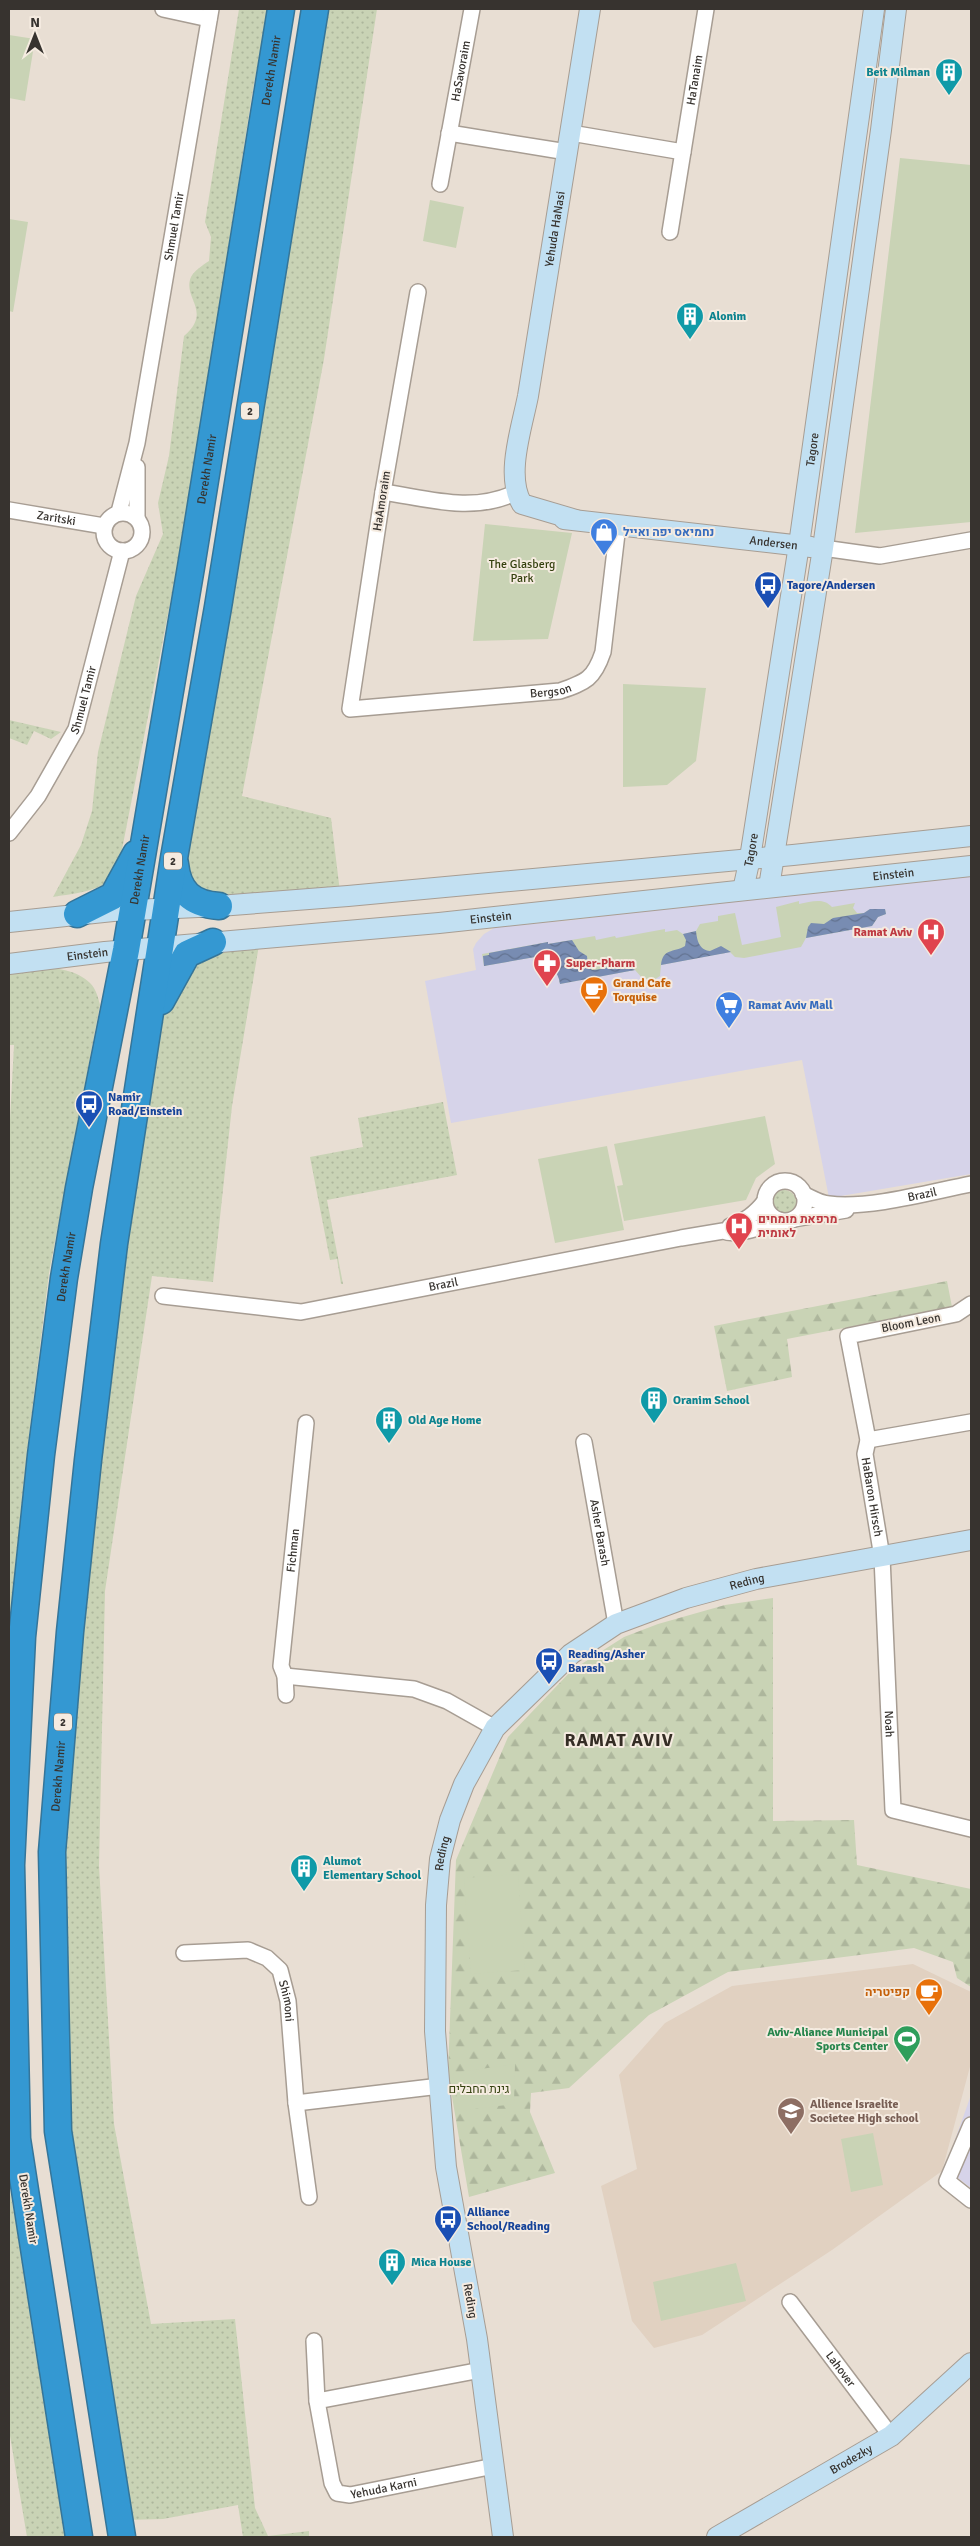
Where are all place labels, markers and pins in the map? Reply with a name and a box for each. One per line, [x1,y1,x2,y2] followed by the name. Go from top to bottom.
[934,57,964,96] building icon: Beit Milman
[866,65,930,80] place label: Beit Milman
[675,301,705,340] building icon: Alonim
[709,309,747,324] place label: Alonim
[589,517,619,556] shop icon: נחמיאס יפה ואייל
[623,525,714,540] place label: נחמיאס יפה ואייל
[753,570,783,609] bus stop icon: Tagore/Andersen
[787,578,876,593] place label: Tagore/Andersen
[916,917,946,956] hospital icon: Ramat Aviv
[853,925,912,940] place label: Ramat Aviv
[532,948,562,987] pharmacy icon: Super-Pharm
[566,956,635,971] place label: Super-Pharm
[579,975,609,1014] cafe icon: Grand Cafe Torquise
[613,976,671,1005] place label: Grand Cafe Torquise
[714,990,744,1029] supermarket icon: Ramat Aviv Mall
[748,998,833,1013] place label: Ramat Aviv Mall
[74,1089,104,1128] bus stop icon: Namir Road/Einstein
[108,1090,183,1119] place label: Namir Road/Einstein
[724,1211,754,1250] hospital icon: מרפאת מומחים לאומית
[758,1212,838,1241] place label: מרפאת מומחים לאומית
[639,1385,669,1424] building icon: Oranim School
[673,1393,750,1408] place label: Oranim School
[374,1405,404,1444] building icon: Old Age Home
[408,1413,482,1428] place label: Old Age Home
[534,1646,564,1685] bus stop icon: Reading/Asher Barash
[568,1647,645,1676] place label: Reading/Asher Barash
[289,1853,319,1892] building icon: Alumot Elementary School
[323,1854,422,1883] place label: Alumot Elementary School
[914,1977,944,2016] cafe icon: קפיטריה
[865,1985,910,2000] place label: קפיטריה
[892,2024,922,2063] sports icon: Aviv-Aliance Municipal Sports Center
[767,2025,888,2054] place label: Aviv-Aliance Municipal Sports Center
[776,2096,806,2135] school or university icon: Allience Israelite Societee High school
[810,2097,919,2126] place label: Allience Israelite Societee High school
[433,2204,463,2243] bus stop icon: Alliance School/Reading
[467,2205,550,2234] place label: Alliance School/Reading
[377,2247,407,2286] building icon: Mica House
[411,2255,471,2270] place label: Mica House

